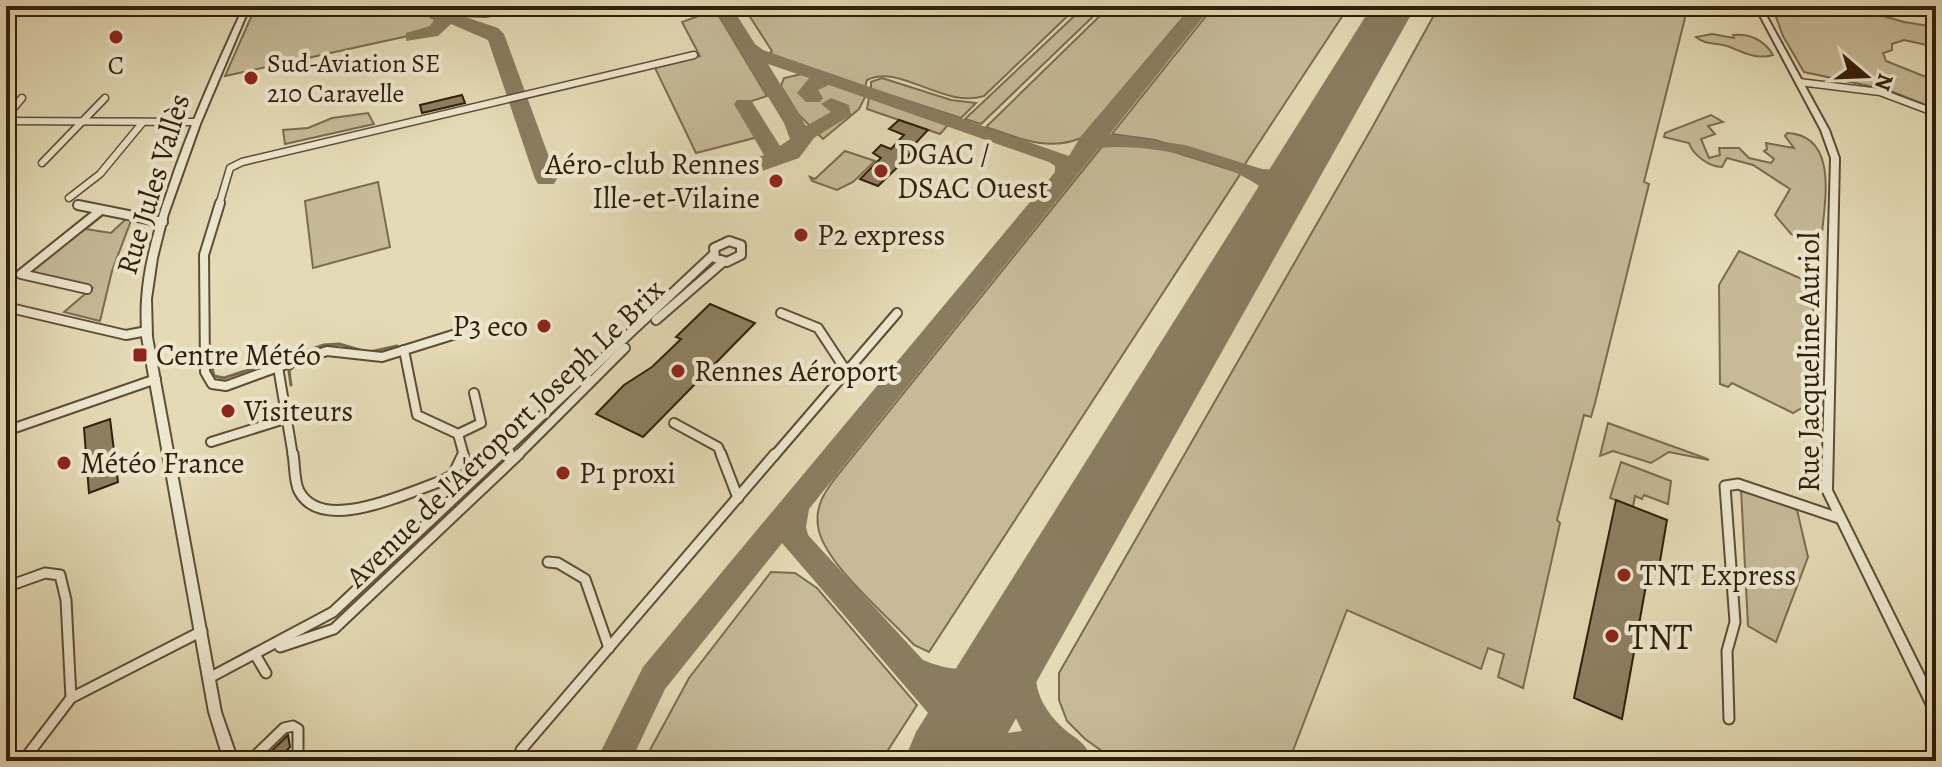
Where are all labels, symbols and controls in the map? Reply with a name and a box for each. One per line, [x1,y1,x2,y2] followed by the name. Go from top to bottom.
[107,28,125,46] marker: C
[1826,36,1906,116] north arrow
[267,46,440,111] place label: Sud-Aviation SE 210 Caravelle
[108,48,124,83] place label: C
[242,69,260,87] marker: Sud-Aviation SE 210 Caravelle
[1867,70,1901,95] text: N
[107,89,199,279] street label: Rue Jules Vallès
[897,134,1048,208] place label: DGAC / DSAC Ouest
[544,144,760,218] place label: Aéro-club Rennes Ille-et-Vilaine
[872,162,890,180] marker: DGAC / DSAC Ouest
[767,172,785,190] marker: Aéro-club Rennes Ille-et-Vilaine
[817,215,945,255] place label: P2 express
[792,226,810,244] marker: P2 express
[1789,232,1829,492] street label: Rue Jacqueline Auriol
[336,270,673,597] street label: Avenue de l'Aéroport Joseph Le Brix
[452,306,528,346] place label: P3 eco
[535,317,553,335] marker: P3 eco
[156,335,321,375] place label: Centre Météo
[131,346,149,364] marker: Centre Météo
[694,351,898,391] place label: Rennes Aéroport
[669,362,687,380] marker: Rennes Aéroport
[243,391,353,431] place label: Visiteurs
[219,402,237,420] marker: Visiteurs
[80,443,245,483] place label: Météo France
[579,453,676,493] place label: P1 proxi
[55,454,73,472] marker: Météo France
[554,464,572,482] marker: P1 proxi
[1640,555,1796,595] place label: TNT Express
[1615,566,1633,584] marker: TNT Express
[1628,612,1693,661] place label: TNT
[1603,627,1621,645] marker: TNT

